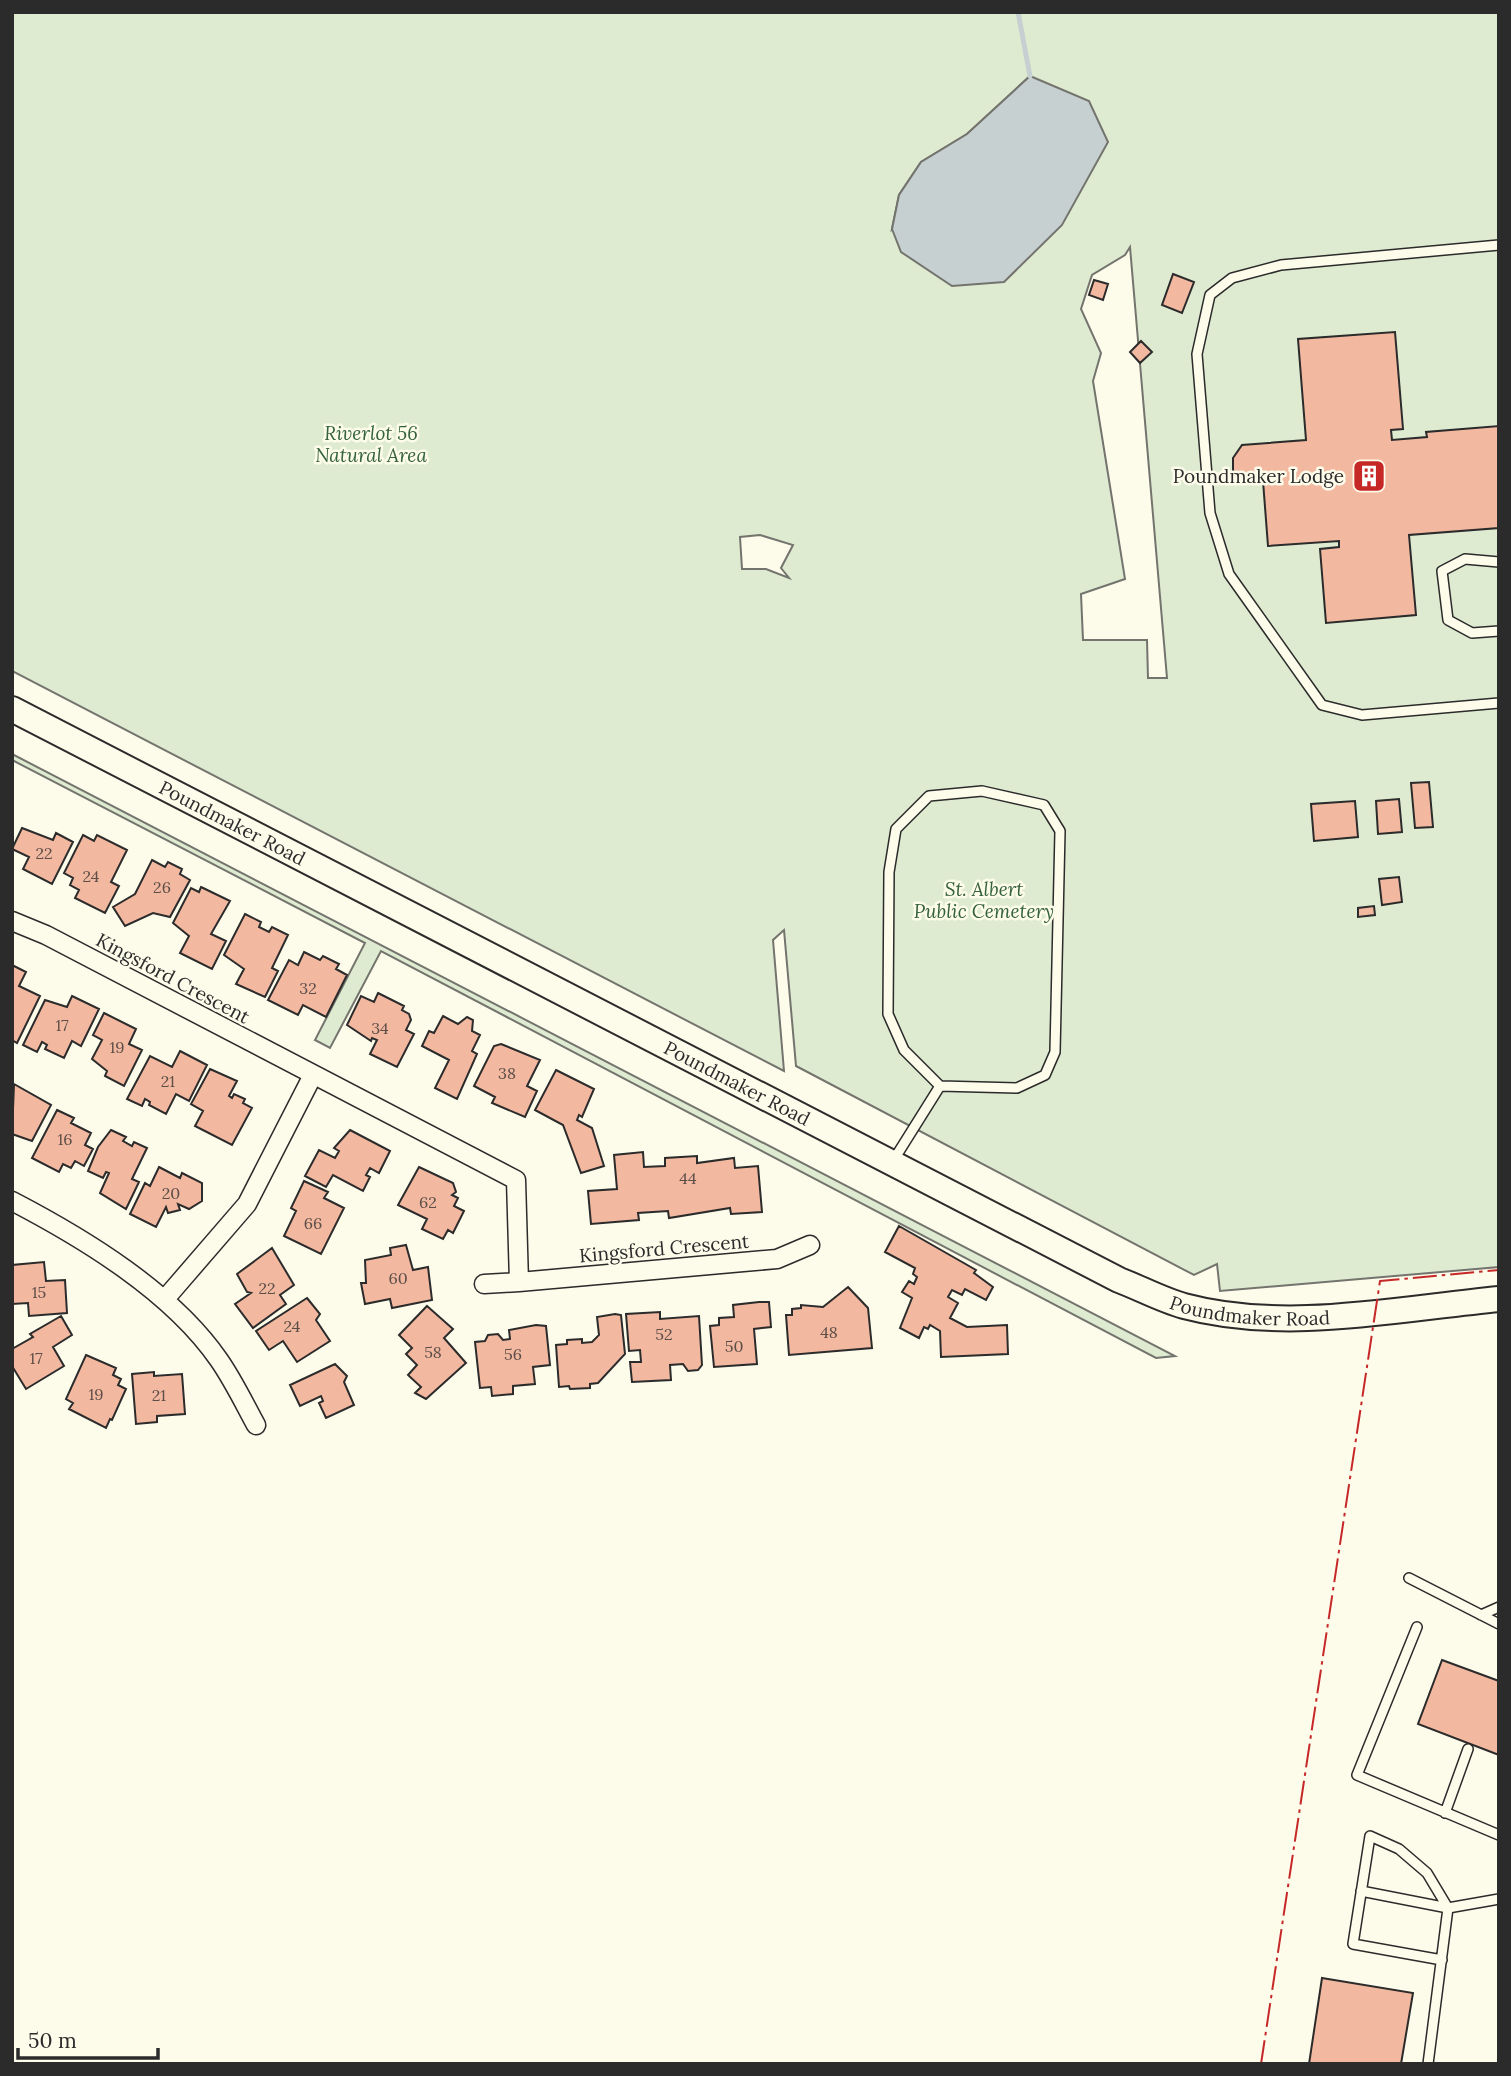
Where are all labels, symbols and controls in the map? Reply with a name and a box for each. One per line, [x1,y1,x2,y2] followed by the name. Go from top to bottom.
[315,421,427,467] park label: Riverlot 56 Natural Area
[1350,457,1388,495] building icon: Poundmaker Lodge
[1173,464,1344,488] place label: Poundmaker Lodge
[155,775,310,870] street label: Poundmaker Road
[35,843,53,863] house number: 22
[83,866,100,886] house number: 24
[153,877,171,897] house number: 26
[914,877,1054,923] park label: St. Albert Public Cemetery
[92,927,254,1029] street label: Kingsford Crescent
[299,978,317,998] house number: 32
[55,1015,69,1035] house number: 17
[371,1018,389,1038] house number: 34
[660,1035,814,1131] street label: Poundmaker Road
[109,1037,125,1057] house number: 19
[498,1063,516,1083] house number: 38
[161,1071,175,1091] house number: 21
[57,1129,73,1149] house number: 16
[679,1168,697,1188] house number: 44
[162,1183,180,1203] house number: 20
[419,1192,437,1212] house number: 62
[304,1213,322,1233] house number: 66
[578,1229,751,1267] street label: Kingsford Crescent
[388,1268,408,1288] house number: 60
[258,1278,276,1298] house number: 22
[32,1282,46,1302] house number: 15
[1167,1290,1331,1330] street label: Poundmaker Road
[284,1316,301,1336] house number: 24
[820,1322,838,1342] house number: 48
[655,1324,673,1344] house number: 52
[725,1336,743,1356] house number: 50
[424,1342,442,1362] house number: 58
[504,1344,522,1364] house number: 56
[29,1348,43,1368] house number: 17
[88,1384,104,1404] house number: 19
[152,1385,166,1405] house number: 21
[18,2016,158,2060] scale bar
[28,2027,77,2054] text: 50 m

